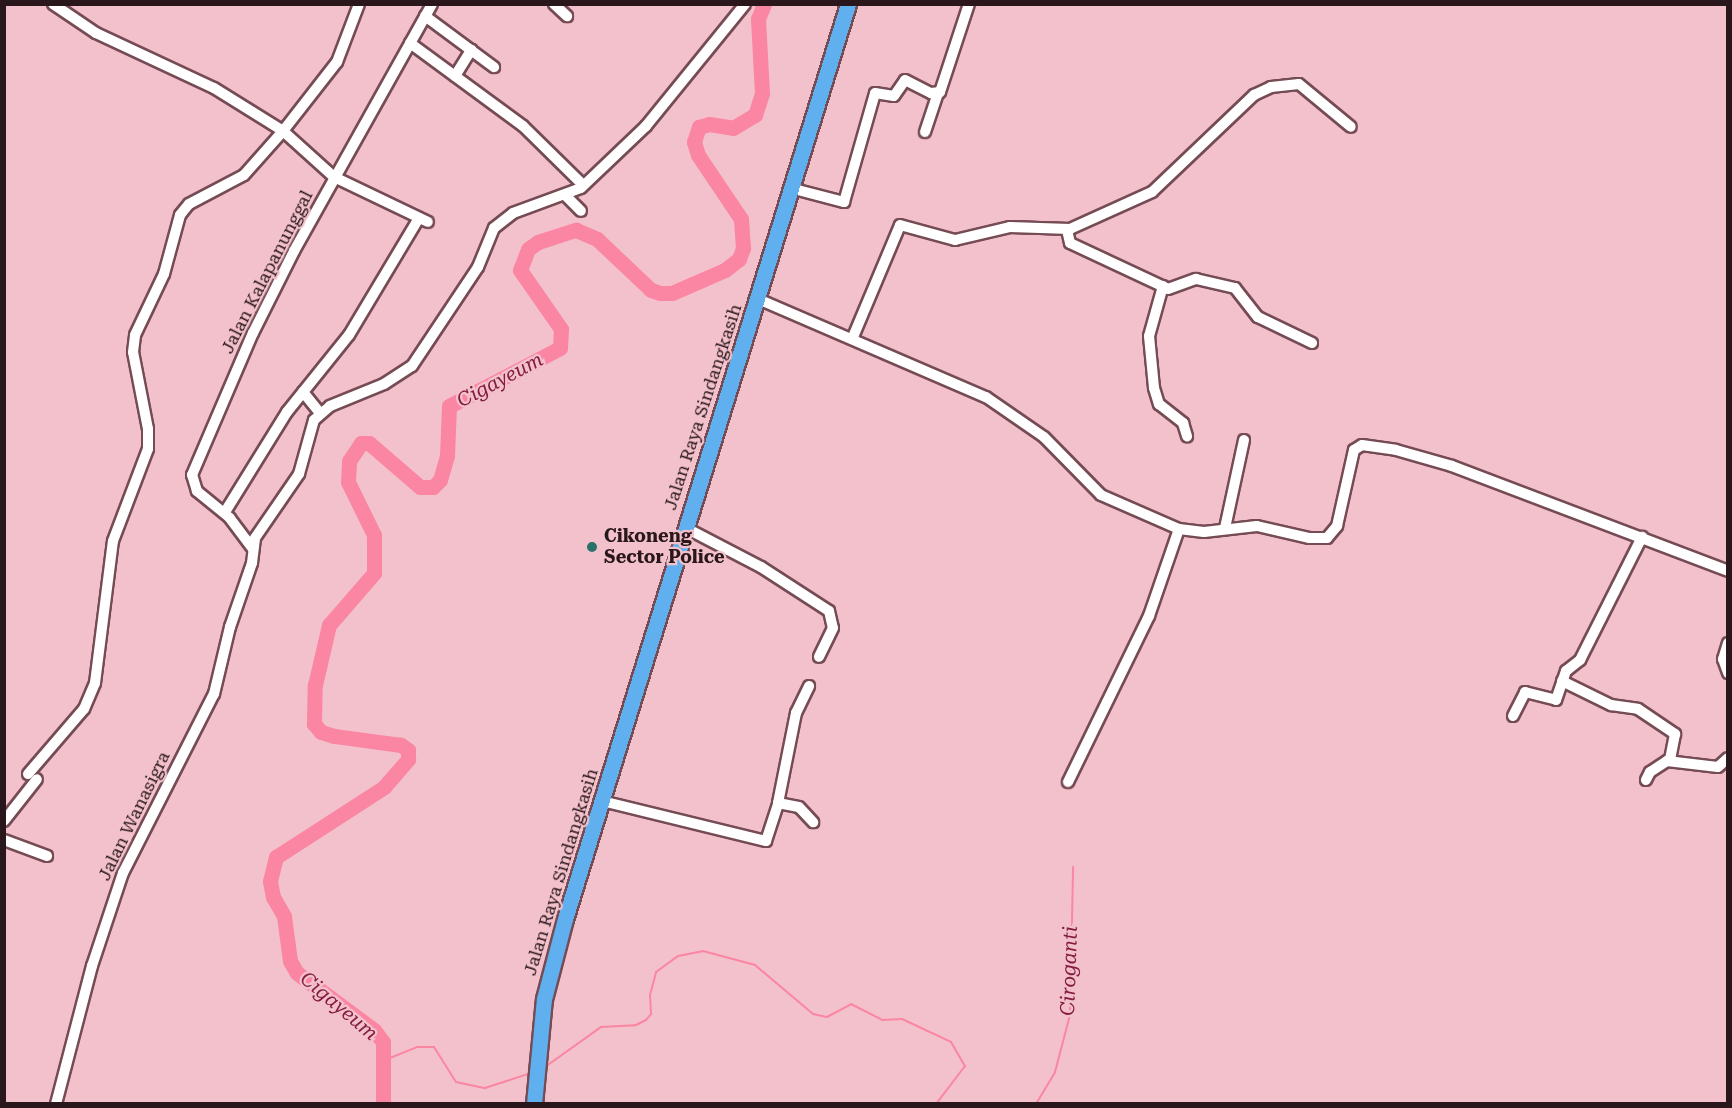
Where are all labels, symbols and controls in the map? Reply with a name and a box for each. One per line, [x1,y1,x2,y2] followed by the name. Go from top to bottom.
[216,187,318,357] street label: Jalan Kalapanunggal
[659,301,747,513] street label: Jalan Raya Sindangkasih
[453,347,547,413] water label: Cigayeum
[604,526,725,568] place label: Cikoneng Sector Police
[585,540,599,554] marker: Cikoneng Sector Police
[93,748,175,884] street label: Jalan Wanasigra
[519,766,603,978] street label: Jalan Raya Sindangkasih
[1055,926,1083,1016] water label: Ciroganti
[295,967,383,1045] water label: Cigayeum

